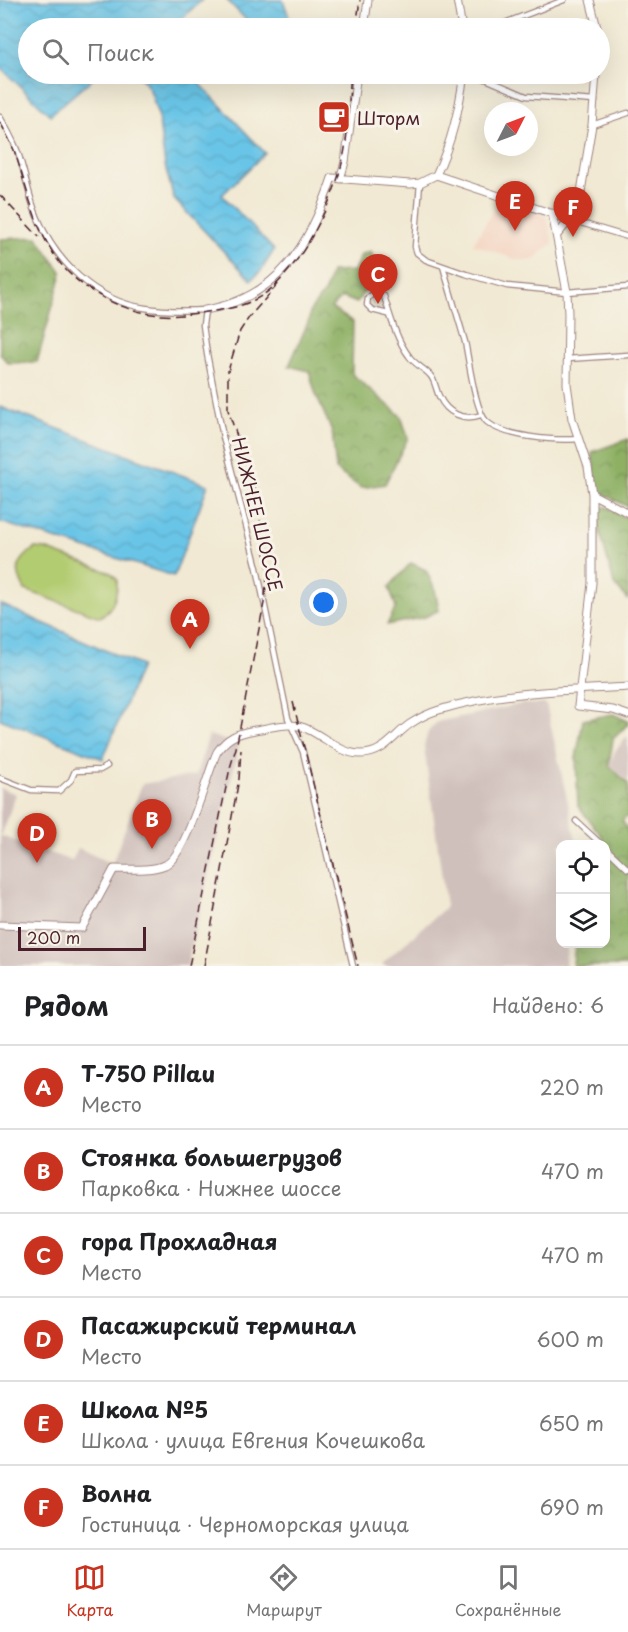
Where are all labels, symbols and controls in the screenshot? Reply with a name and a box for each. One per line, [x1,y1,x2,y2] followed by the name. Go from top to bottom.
[18,18,610,84] search box
[39,35,72,68] icon: search
[87,35,154,68] text: Поиск
[316,99,352,135] cafe icon: Шторм
[484,102,538,156] north arrow
[357,104,420,131] place label: Шторм
[496,182,534,231] pin: E
[554,188,592,237] pin: F
[358,254,398,304] pin: C
[226,434,290,594] street label: НИЖНЕЕ ШОССЕ
[309,588,338,617] your location
[170,600,210,649] pin: A
[132,800,172,849] pin: B
[18,814,57,863] pin: D
[556,840,610,948] map controls
[556,840,610,894] button: locate
[556,894,610,948] button: layers
[18,924,146,952] scale bar
[27,925,80,949] text: 200 m
[24,986,109,1025] text: Рядом
[492,990,604,1020] text: Найдено: 6
[81,1056,215,1089] text: T-750 Pillau
[36,1072,51,1102] text: A
[540,1072,604,1102] text: 220 m
[81,1089,142,1119] text: Место
[81,1140,342,1173] text: Стоянка большегрузов
[37,1156,50,1186] text: B
[541,1156,604,1186] text: 470 m
[81,1173,341,1203] text: Парковка · Нижнее шоссе
[81,1224,277,1257] text: гора Прохладная
[36,1240,51,1270] text: C
[541,1240,604,1270] text: 470 m
[81,1257,142,1287] text: Место
[81,1308,357,1341] text: Пасажирский терминал
[36,1324,51,1354] text: D
[536,1324,604,1354] text: 600 m
[81,1341,142,1371] text: Место
[81,1392,208,1425] text: Школа №5
[37,1408,50,1438] text: E
[539,1408,604,1438] text: 650 m
[81,1425,425,1455] text: Школа · улица Евгения Кочешкова
[81,1476,152,1509] text: Волна
[38,1492,49,1522] text: F
[540,1492,604,1522] text: 690 m
[81,1509,409,1539] text: Гостиница · Черноморская улица
[66,1561,113,1621] tab: Карта
[246,1561,322,1621] tab: Маршрут
[455,1561,562,1621] tab: Сохранённые

